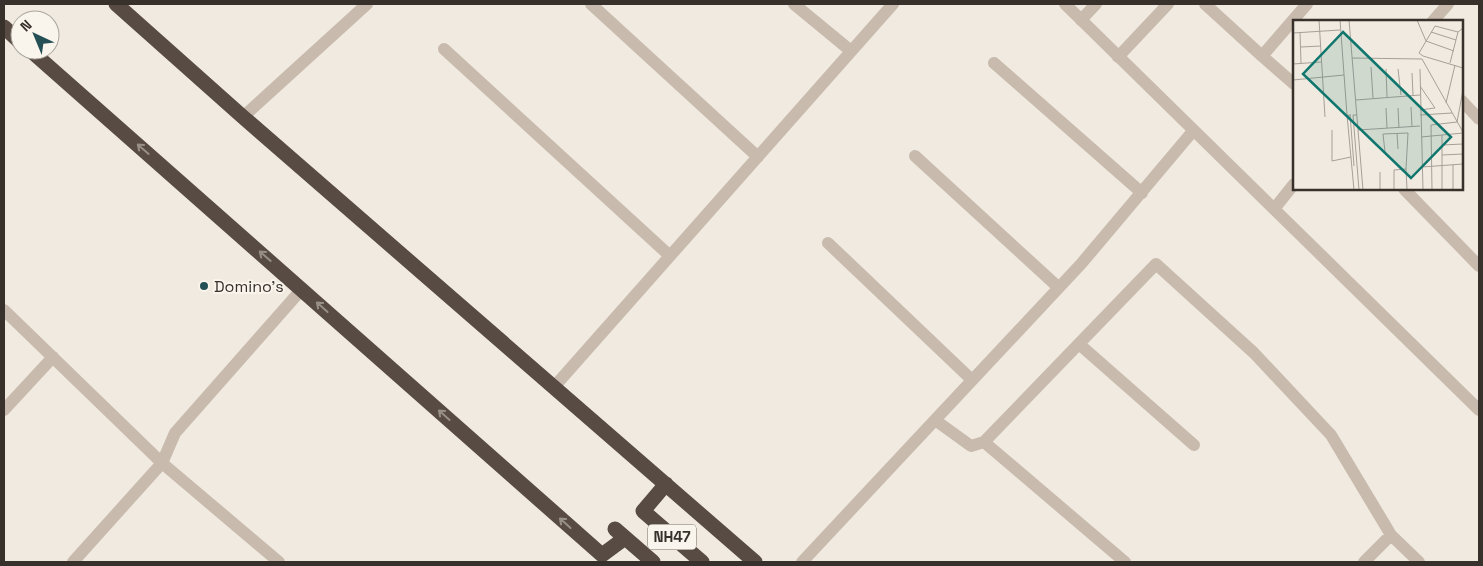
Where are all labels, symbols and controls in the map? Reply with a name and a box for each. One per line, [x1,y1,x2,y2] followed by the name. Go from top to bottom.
[10,10,60,60] north arrow
[16,16,36,35] text: N
[1293,20,1463,190] inset map
[136,143,149,155] one-way arrow
[259,251,272,262] one-way arrow
[214,276,284,297] place label: Domino's
[198,280,210,292] marker: Domino's
[316,301,329,313] one-way arrow
[437,409,450,421] one-way arrow
[559,517,572,529] one-way arrow
[648,524,696,550] road number: NH47

